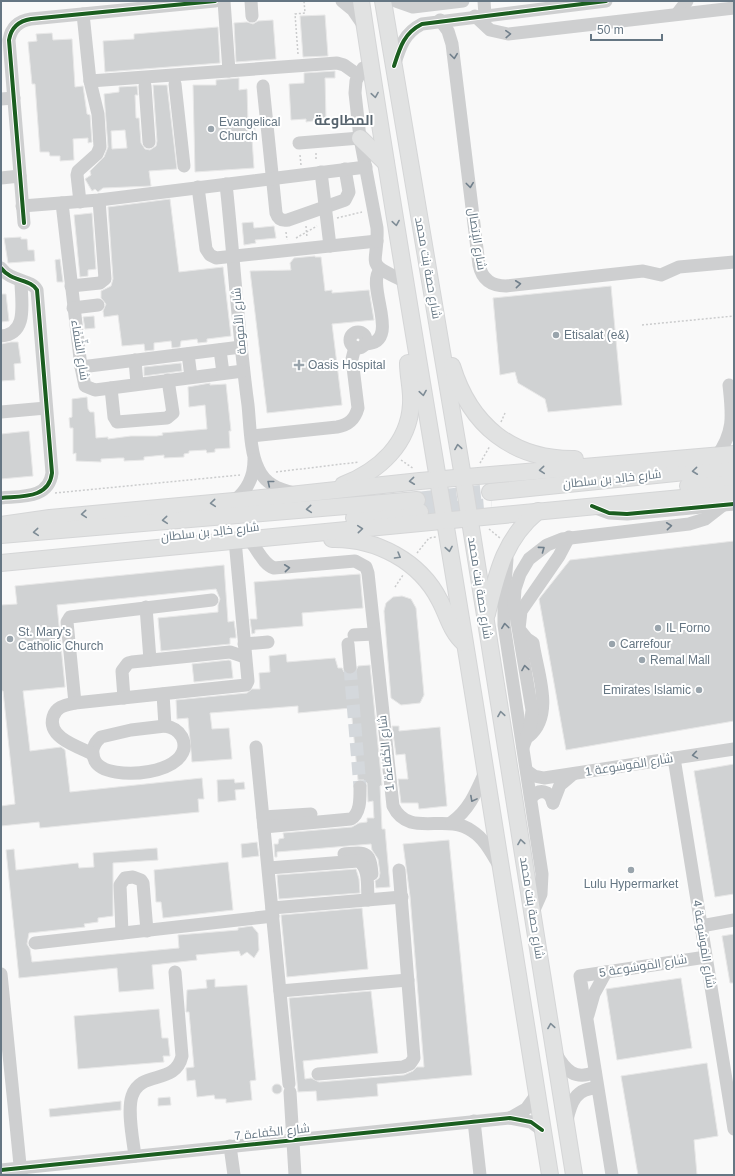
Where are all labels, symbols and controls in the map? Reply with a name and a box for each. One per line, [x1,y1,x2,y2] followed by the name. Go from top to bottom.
[591,16,662,42] scale bar
[597,23,624,37] text: 50 m
[505,29,511,38] one-way arrow
[449,53,458,59] one-way arrow
[371,92,379,98] one-way arrow
[314,112,374,129] district label: المطاوعة
[219,115,280,143] place label: Evangelical Church
[206,124,216,134] marker: Evangelical Church
[465,182,474,188] one-way arrow
[464,207,489,271] street label: شارع الإتصال
[411,216,444,320] street label: شارع حصة بنت محمد
[391,220,400,226] one-way arrow
[515,280,521,289] one-way arrow
[229,287,250,355] street label: شارع الأمومة
[67,318,95,382] street label: شارع الشِّفَاء
[564,328,629,342] place label: Etisalat (e&)
[551,330,561,340] marker: Etisalat (e&)
[308,358,385,372] place label: Oasis Hospital
[293,359,305,371] marker: Oasis Hospital
[418,390,427,396] one-way arrow
[454,444,462,450] one-way arrow
[539,466,545,475] one-way arrow
[692,466,698,475] one-way arrow
[562,467,662,492] street label: شارع خالِد بن سلطان
[409,477,415,486] one-way arrow
[267,480,274,487] one-way arrow
[210,498,216,507] one-way arrow
[306,504,312,513] one-way arrow
[81,510,87,519] one-way arrow
[162,516,168,525] one-way arrow
[160,520,260,545] street label: شارع خالِد بن سلطان
[666,522,672,531] one-way arrow
[357,524,363,533] one-way arrow
[33,527,39,536] one-way arrow
[464,536,495,640] street label: شارع حصة بنت محمد
[444,546,453,552] one-way arrow
[538,547,545,554] one-way arrow
[394,552,401,559] one-way arrow
[284,564,290,573] one-way arrow
[666,621,711,635] place label: IL Forno
[501,623,510,629] one-way arrow
[653,623,663,633] marker: IL Forno
[18,625,103,653] place label: St. Mary's Catholic Church
[5,634,15,644] marker: St. Mary's Catholic Church
[620,637,671,651] place label: Carrefour
[607,639,617,649] marker: Carrefour
[650,653,710,667] place label: Remal Mall
[637,655,647,665] marker: Remal Mall
[522,665,530,671] one-way arrow
[603,683,691,697] place label: Emirates Islamic
[694,685,704,695] marker: Emirates Islamic
[497,711,506,717] one-way arrow
[375,714,398,791] street label: شارع الكَفاءة 1
[692,750,699,759] one-way arrow
[584,751,674,780] street label: شارع المَوسُوعة 1
[470,795,477,802] one-way arrow
[517,839,526,845] one-way arrow
[516,856,547,960] street label: شارع حصة بنت محمد
[626,865,636,875] marker: Lulu Hypermarket
[584,877,679,891] place label: Lulu Hypermarket
[689,899,718,989] street label: شارع المَوسُوعة 4
[598,952,688,981] street label: شارع المَوسُوعة 5
[547,1023,556,1029] one-way arrow
[234,1121,311,1144] street label: شارع الكَفاءة 7

